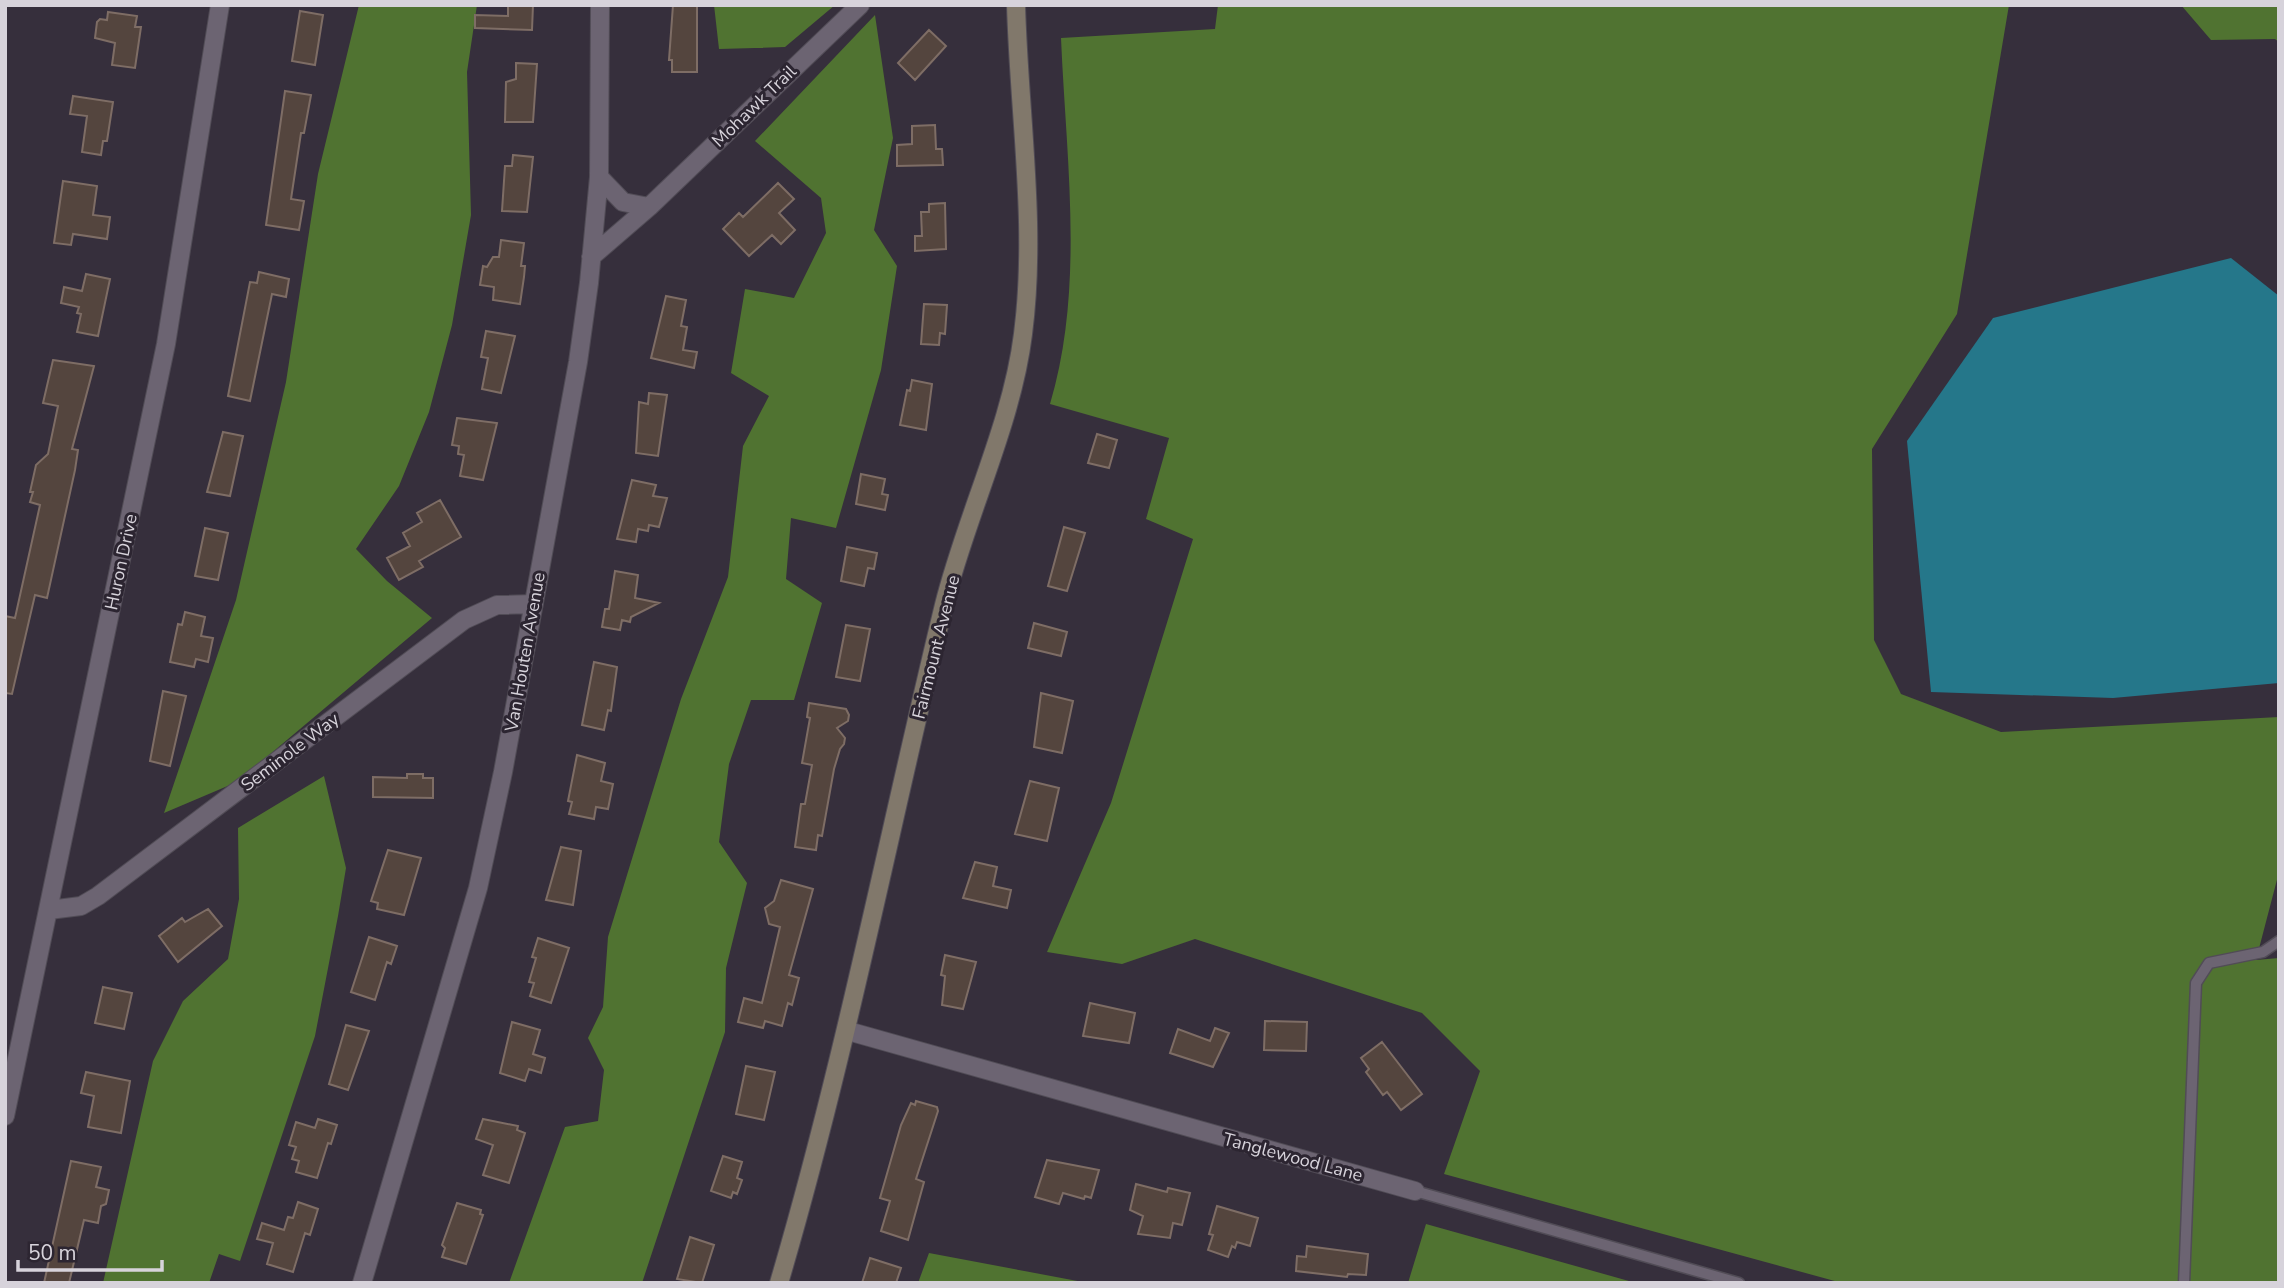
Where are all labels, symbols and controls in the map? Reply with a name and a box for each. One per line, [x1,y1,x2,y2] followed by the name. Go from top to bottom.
[707,59,802,152] street label: Mohawk Trail
[99,512,143,612] street label: Huron Drive
[499,570,551,735] street label: Van Houten Avenue
[907,572,965,722] street label: Fairmount Avenue
[236,707,345,797] street label: Seminole Way
[1220,1127,1366,1187] street label: Tanglewood Lane
[18,1228,161,1272] scale bar
[28,1239,77,1267] text: 50 m

